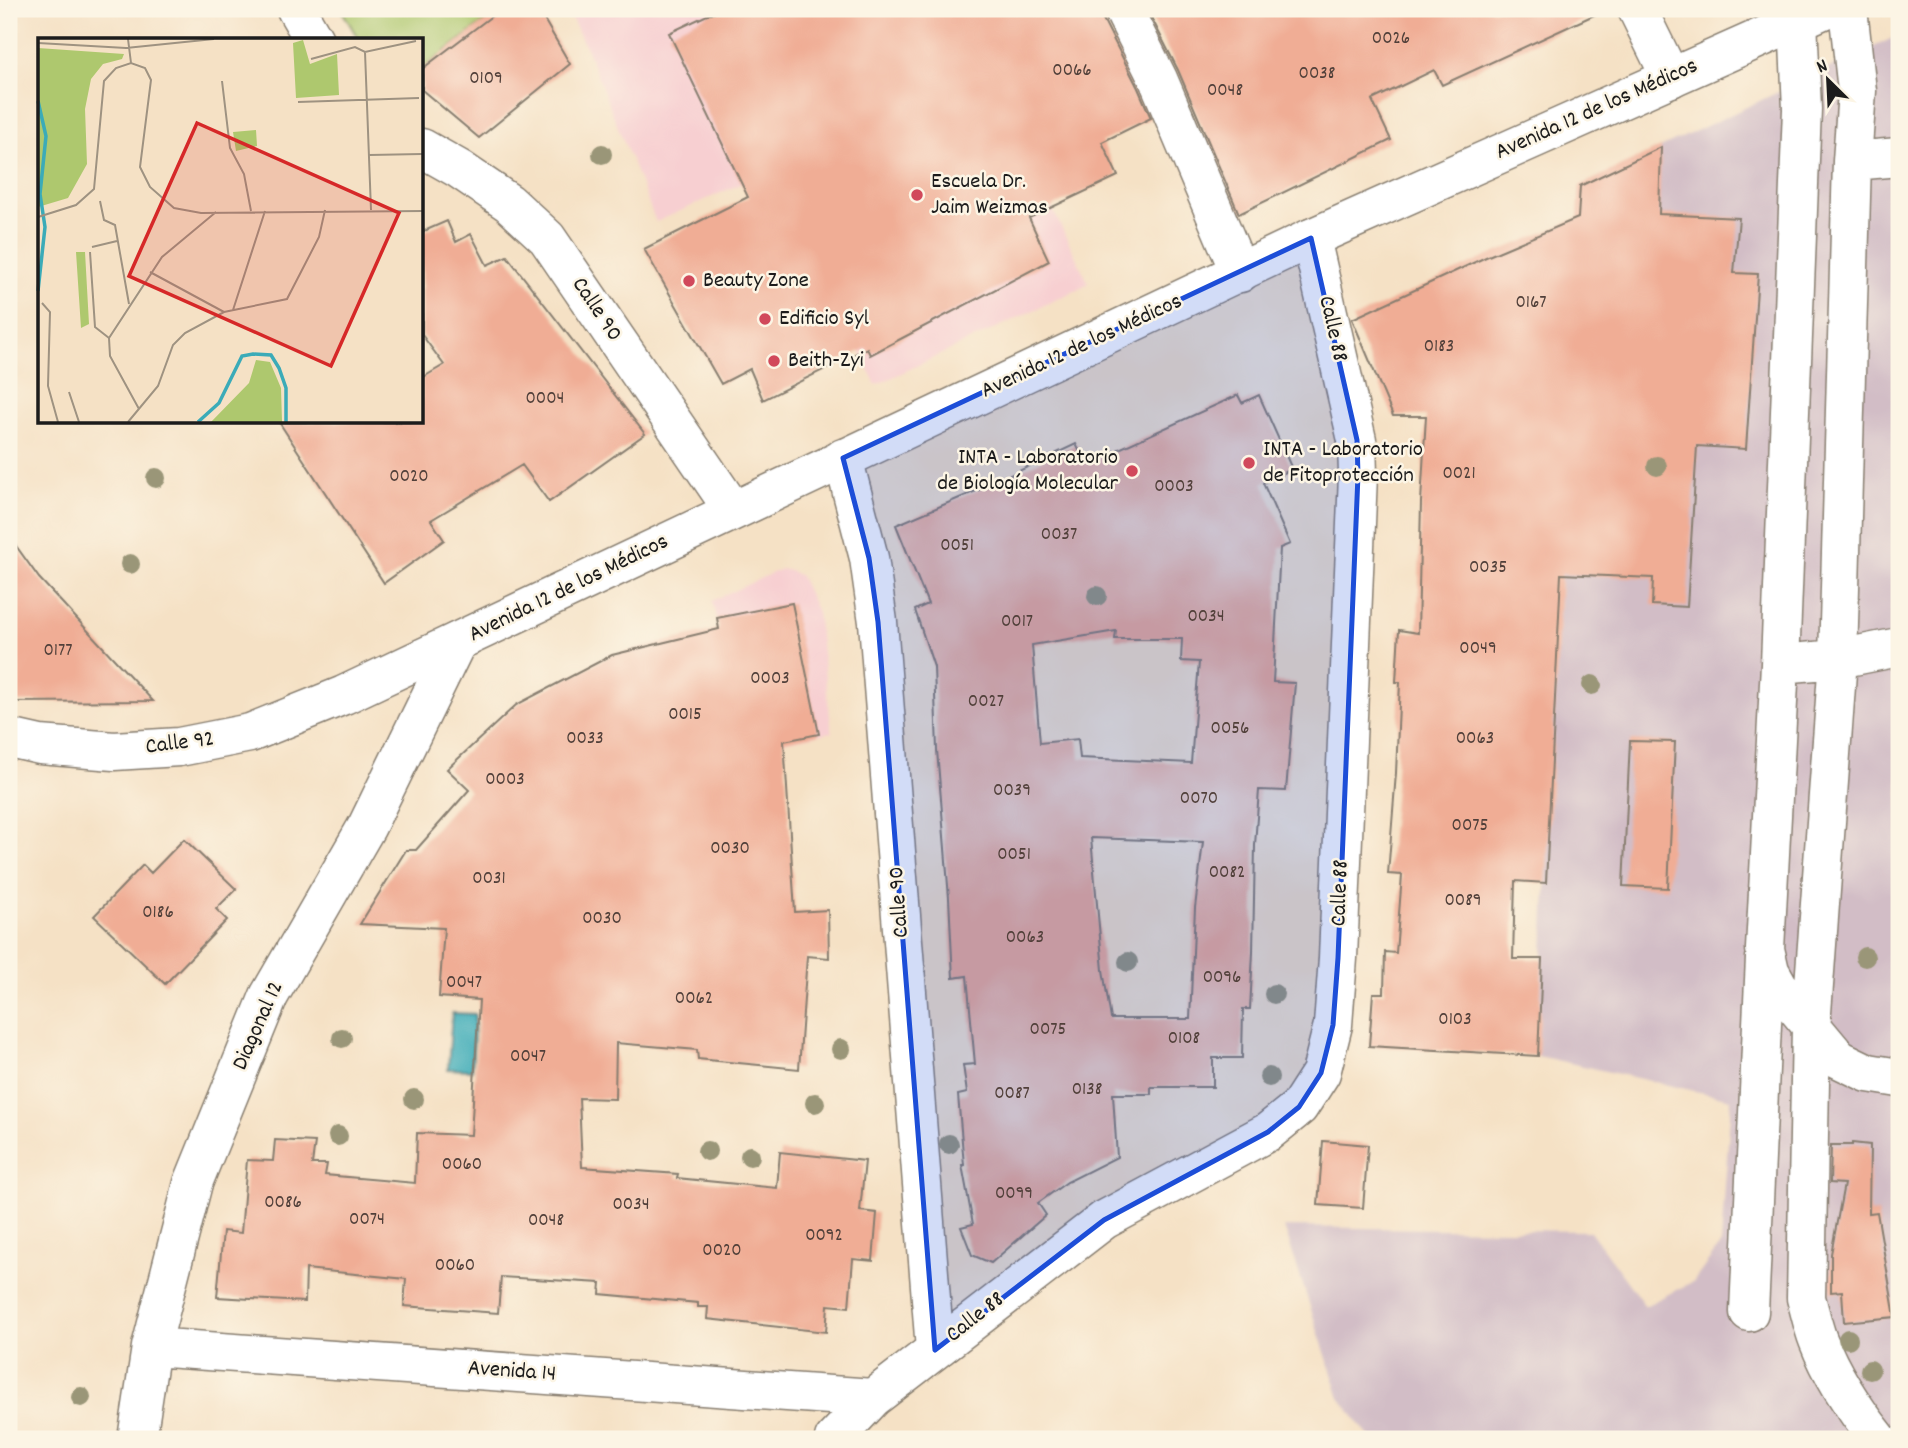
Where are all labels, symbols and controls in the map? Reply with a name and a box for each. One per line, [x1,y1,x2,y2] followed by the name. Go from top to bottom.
[1372,26,1410,53] house number: 0026
[38,38,424,424] inset map
[1792,46,1862,116] north arrow
[1490,50,1704,170] street label: Avenida 12 de los Médicos
[1813,53,1832,82] text: N
[1052,58,1092,85] house number: 0066
[1299,61,1335,88] house number: 0038
[469,66,503,93] house number: 0109
[1207,78,1243,105] house number: 0048
[931,166,1048,225] place label: Escuela Dr. Jaim Weizmas
[909,187,925,203] marker: Escuela Dr. Jaim Weizmas
[703,265,809,298] place label: Beauty Zone
[562,271,630,349] street label: Calle 90
[681,273,697,289] marker: Beauty Zone
[976,286,1188,408] street label: Avenida 12 de los Médicos
[1515,290,1547,317] house number: 0167
[1308,293,1356,365] street label: Calle 88
[779,303,869,336] place label: Edificio Syl
[757,311,773,327] marker: Edificio Syl
[1424,334,1454,361] house number: 0183
[788,345,864,378] place label: Beith-Zyi
[766,353,782,369] marker: Beith-Zyi
[526,386,564,413] house number: 0004
[1263,434,1423,493] place label: INTA - Laboratorio de Fitoprotección
[937,442,1118,501] place label: INTA - Laboratorio de Biología Molecular
[1241,455,1257,471] marker: INTA - Laboratorio de Fitoprotección
[1442,461,1476,488] house number: 0021
[1124,463,1140,479] marker: INTA - Laboratorio de Biología Molecular
[389,464,429,491] house number: 0020
[1154,474,1194,501] house number: 0003
[1041,522,1077,549] house number: 0037
[463,526,675,652] street label: Avenida 12 de los Médicos
[940,533,974,560] house number: 0051
[1469,555,1507,582] house number: 0035
[1187,604,1225,631] house number: 0034
[1001,609,1033,636] house number: 0017
[1459,636,1497,663] house number: 0049
[43,638,73,665] house number: 0177
[750,666,790,693] house number: 0003
[968,689,1004,716] house number: 0027
[668,702,702,729] house number: 0015
[1211,716,1249,743] house number: 0056
[144,723,216,765] street label: Calle 92
[566,726,604,753] house number: 0033
[1456,726,1494,753] house number: 0063
[485,767,525,794] house number: 0003
[993,778,1031,805] house number: 0039
[1180,786,1218,813] house number: 0070
[1452,813,1488,840] house number: 0075
[710,836,750,863] house number: 0030
[997,842,1031,869] house number: 0051
[1323,859,1359,927] street label: Calle 88
[1209,860,1245,887] house number: 0082
[881,865,919,939] street label: Calle 90
[472,866,506,893] house number: 0031
[1444,888,1482,915] house number: 0089
[142,900,174,927] house number: 0186
[582,906,622,933] house number: 0030
[1006,925,1044,952] house number: 0063
[1203,965,1241,992] house number: 0096
[446,970,482,997] house number: 0047
[225,976,293,1076] street label: Diagonal 12
[675,986,713,1013] house number: 0062
[1438,1007,1472,1034] house number: 0103
[1030,1017,1066,1044] house number: 0075
[1168,1026,1200,1053] house number: 0108
[510,1044,546,1071] house number: 0047
[1072,1077,1102,1104] house number: 0138
[994,1081,1030,1108] house number: 0087
[442,1152,482,1179] house number: 0060
[995,1181,1033,1208] house number: 0099
[264,1190,302,1217] house number: 0086
[612,1192,650,1219] house number: 0034
[349,1207,385,1234] house number: 0074
[528,1208,564,1235] house number: 0048
[805,1223,843,1250] house number: 0092
[702,1238,742,1265] house number: 0020
[435,1253,475,1280] house number: 0060
[939,1284,1013,1352] street label: Calle 88
[467,1352,557,1392] street label: Avenida 14

